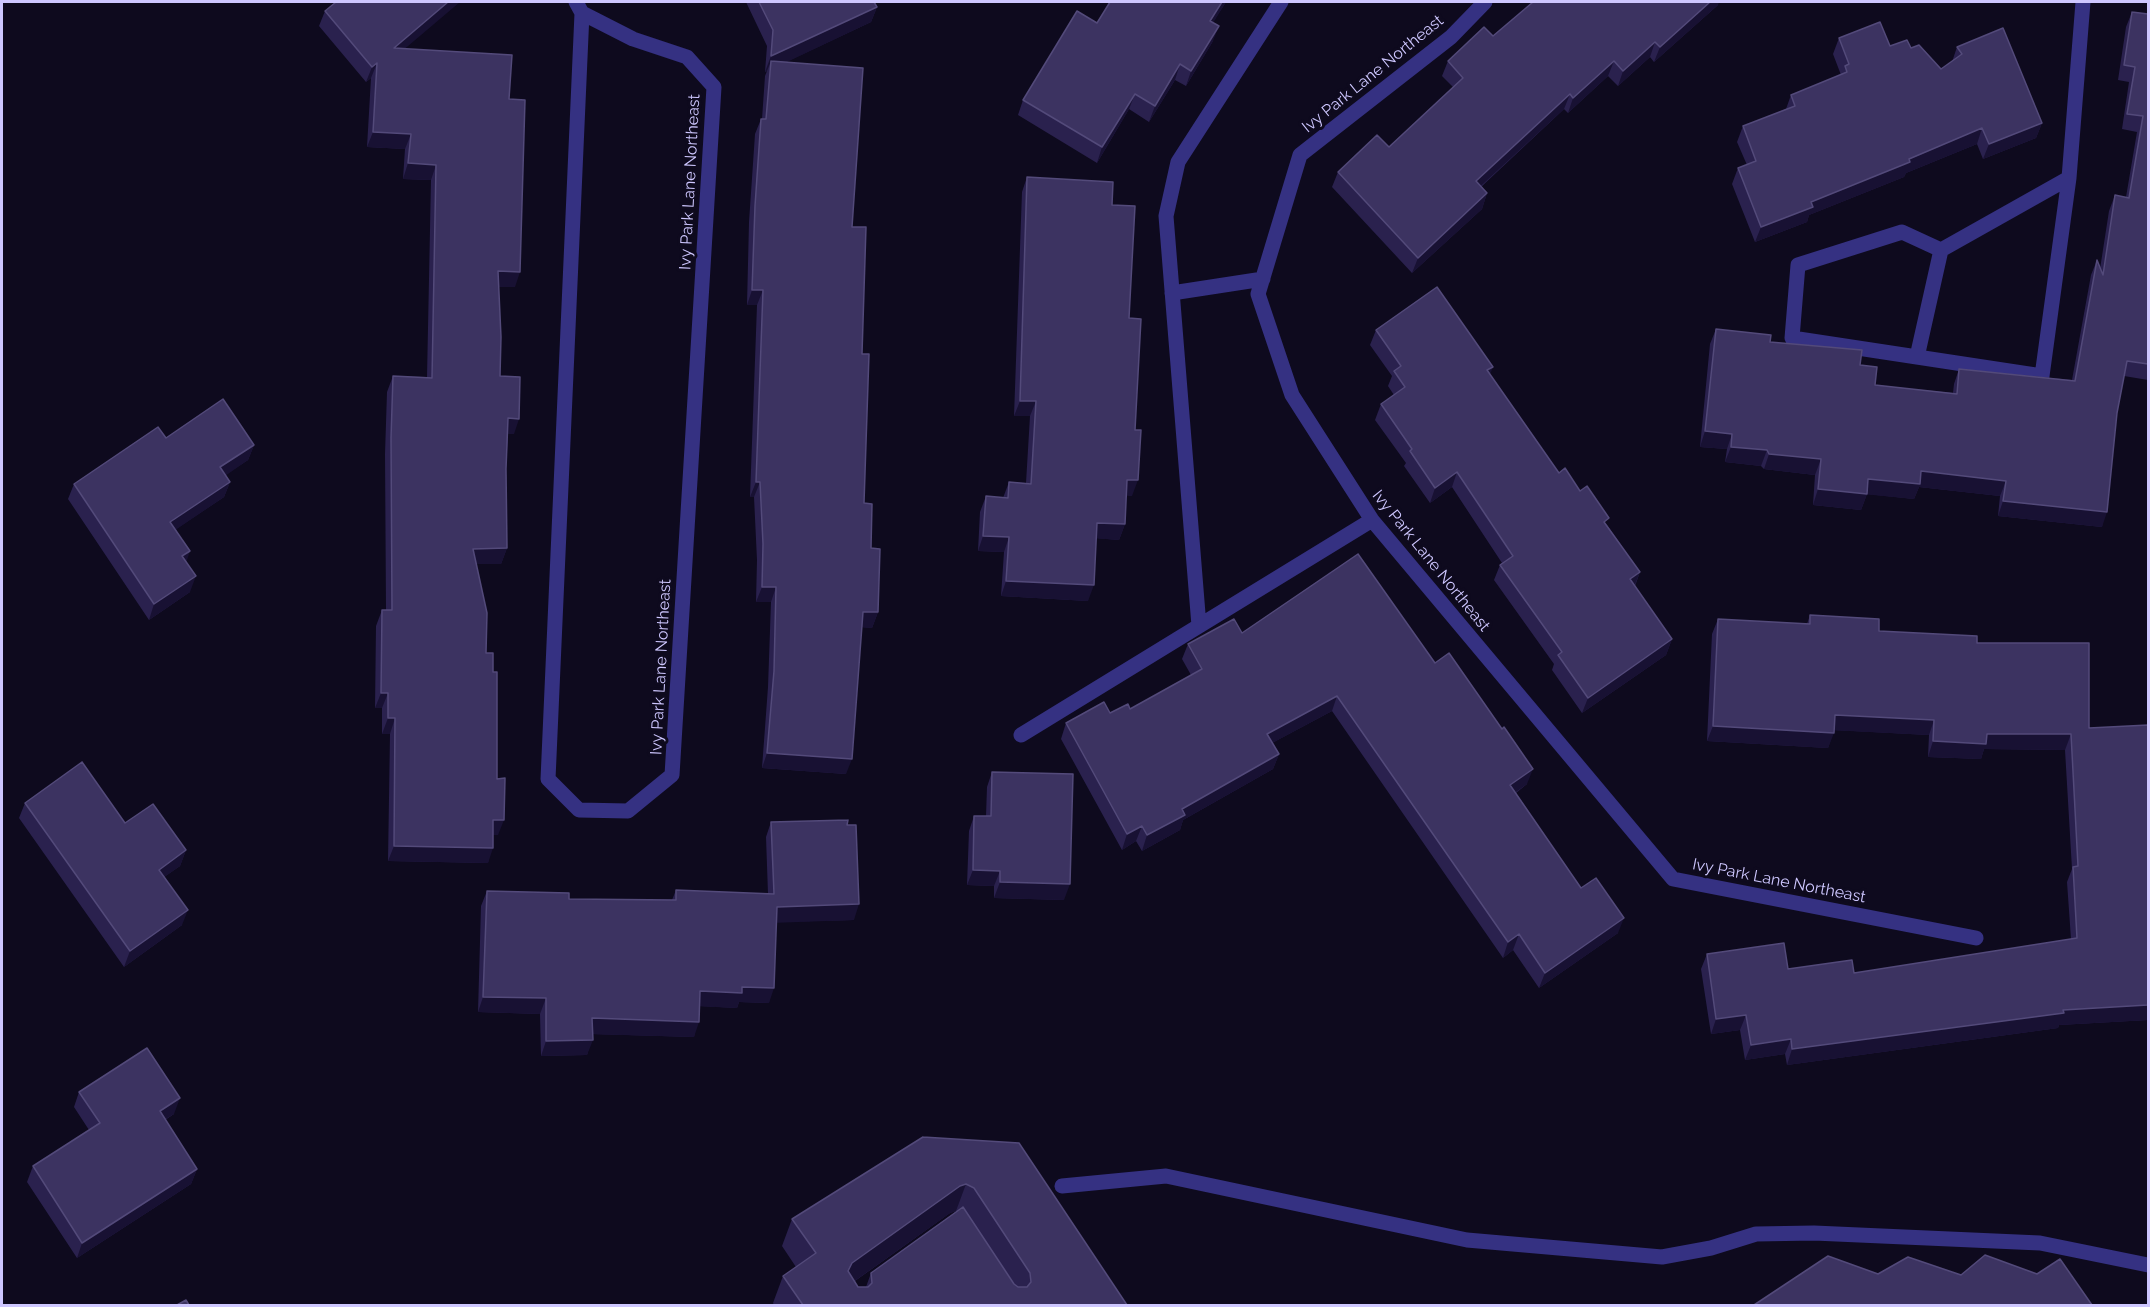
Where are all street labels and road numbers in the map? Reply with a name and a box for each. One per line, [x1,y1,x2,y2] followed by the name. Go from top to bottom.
[1299,11,1447,137] street label: Ivy Park Lane Northeast
[676,94,704,270] street label: Ivy Park Lane Northeast
[1368,487,1494,635] street label: Ivy Park Lane Northeast
[647,579,675,755] street label: Ivy Park Lane Northeast
[1691,855,1867,907] street label: Ivy Park Lane Northeast

